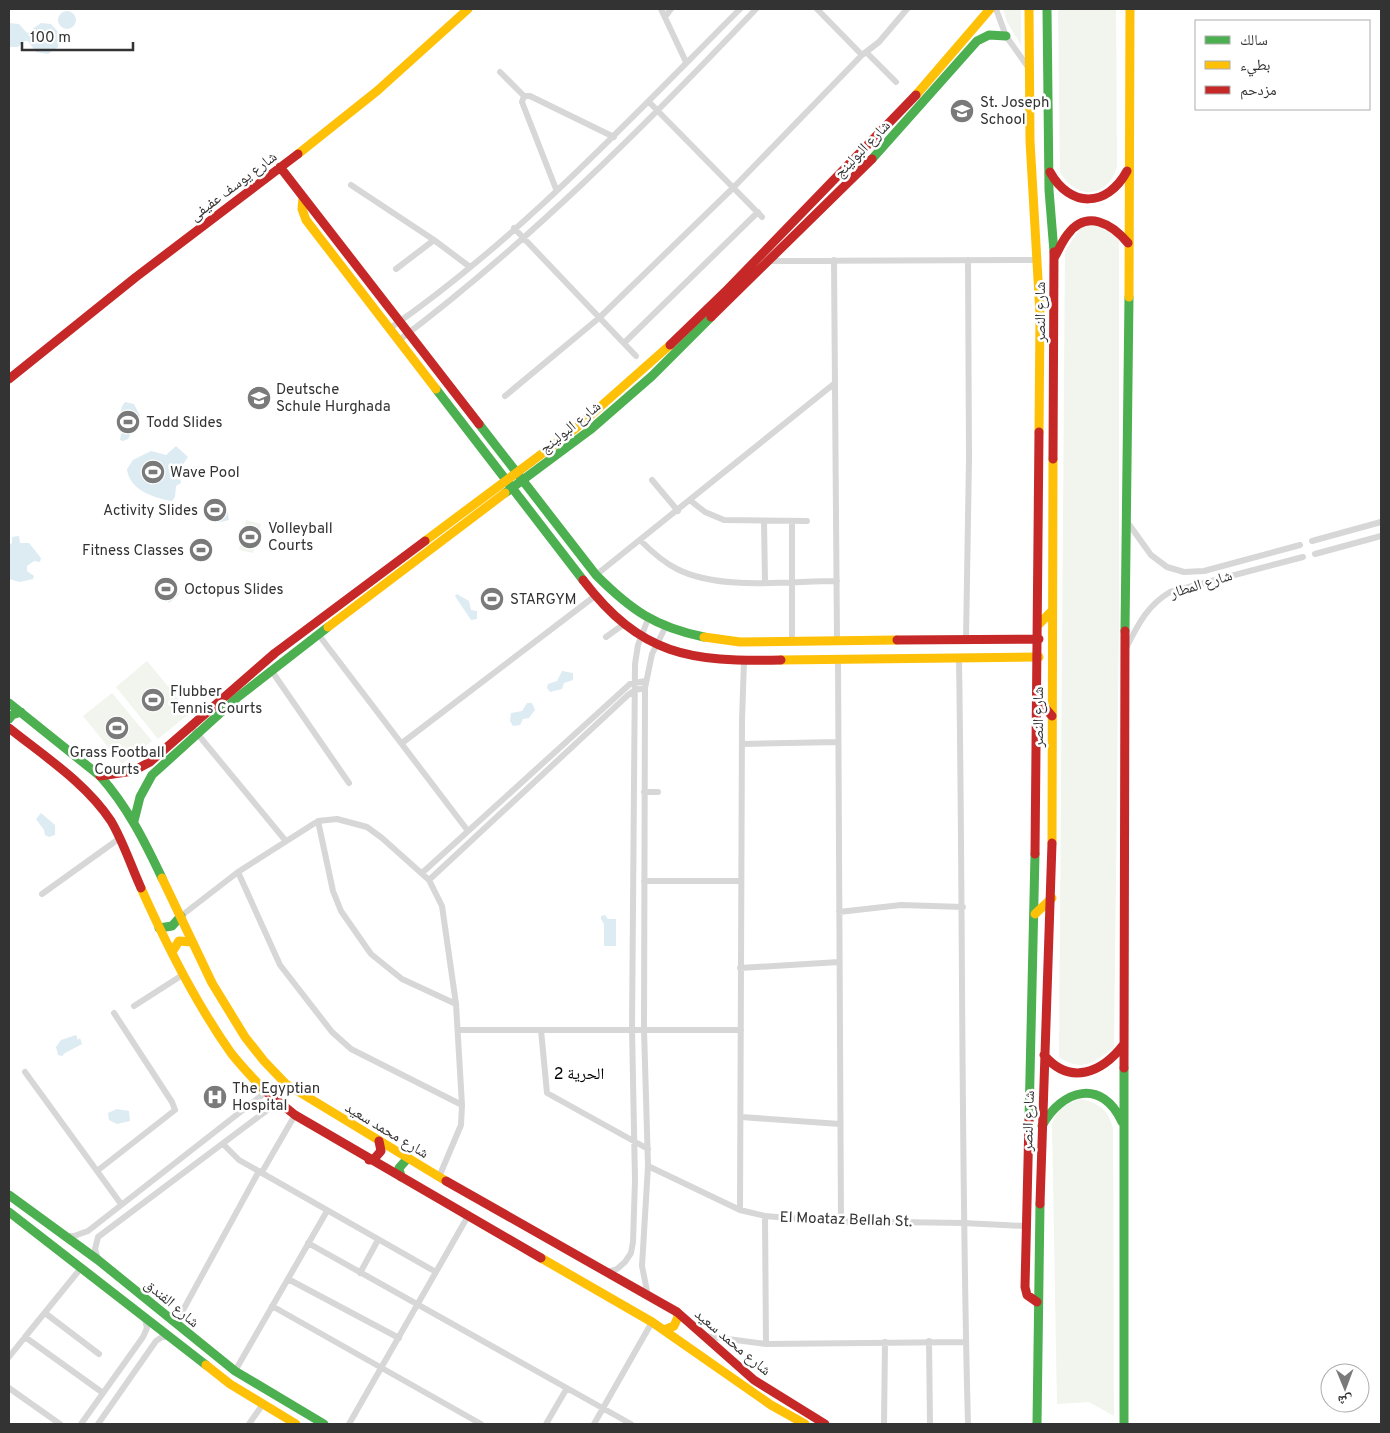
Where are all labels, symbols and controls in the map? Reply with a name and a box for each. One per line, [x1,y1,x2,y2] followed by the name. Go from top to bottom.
[22,20,134,52] scale bar
[1195,20,1370,110] legend
[30,29,71,48] text: 100 m
[1240,32,1268,51] text: سالك
[1240,57,1270,77] text: بطيء
[1240,82,1277,101] text: مزدحم
[980,94,1050,130] place label: St. Joseph School
[949,98,975,124] school or university icon: St. Joseph School
[831,117,895,183] street label: شارع البولينج
[186,148,282,226] street label: شارع يوسف عفيفى
[1032,281,1051,343] street label: شارع النصر
[276,381,391,417] place label: Deutsche Schule Hurghada
[246,385,272,411] school or university icon: Deutsche Schule Hurghada
[537,398,605,459] street label: شارع البولينج
[115,409,141,435] sports icon: Todd Slides
[146,414,223,433] place label: Todd Slides
[140,459,166,485] sports icon: Wave Pool
[170,464,240,483] place label: Wave Pool
[202,497,228,523] sports icon: Activity Slides
[103,502,198,521] place label: Activity Slides
[268,520,333,556] place label: Volleyball Courts
[237,524,263,550] sports icon: Volleyball Courts
[188,537,214,563] sports icon: Fitness Classes
[82,542,184,561] place label: Fitness Classes
[1167,567,1235,604] street label: شارع المطار
[153,576,179,602] sports icon: Octopus Slides
[184,581,284,600] place label: Octopus Slides
[479,586,505,612] sports icon: STARGYM
[510,591,577,610] place label: STARGYM
[170,683,262,719] place label: Flubber Tennis Courts
[1030,686,1049,748] street label: شارع النصر
[140,687,166,713] sports icon: Flubber Tennis Courts
[104,715,130,741] sports icon: Grass Football Courts
[69,744,165,780] place label: Grass Football Courts
[554,1065,604,1085] district label: الحرية 2
[232,1080,320,1116] place label: The Egyptian Hospital
[202,1084,228,1110] hospital icon: The Egyptian Hospital
[1019,1090,1040,1153] street label: شارع النصر
[341,1099,432,1164] street label: شارع محمد سعيد
[779,1209,913,1232] street label: El Moataz Bellah St.
[140,1276,202,1333] street label: شارع الفندق
[690,1306,774,1381] street label: شارع محمد سعيد
[1320,1363,1370,1413] north arrow
[1337,1391,1353,1408] text: ش

